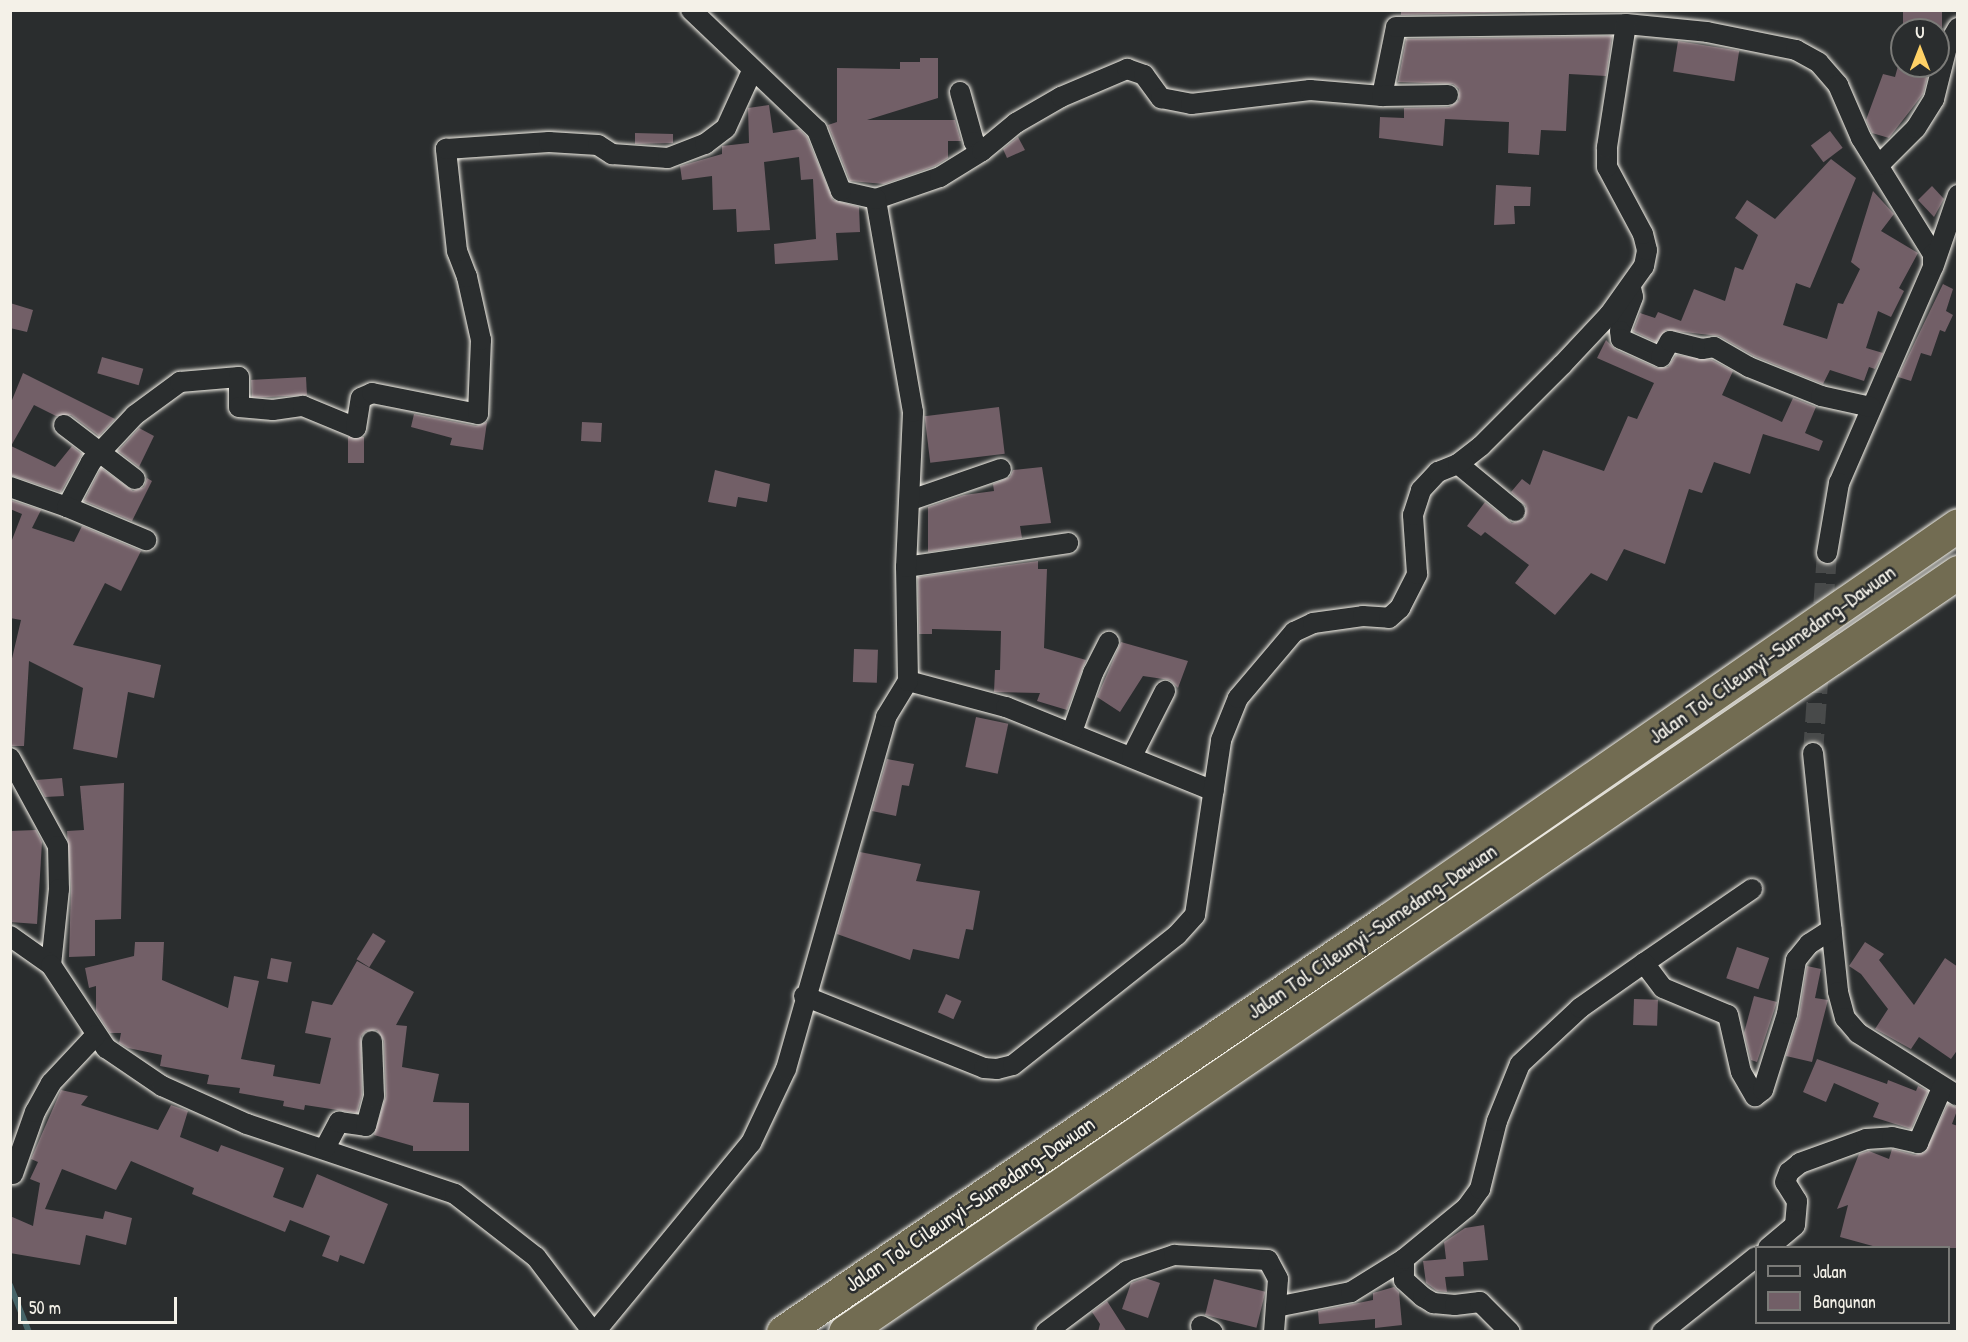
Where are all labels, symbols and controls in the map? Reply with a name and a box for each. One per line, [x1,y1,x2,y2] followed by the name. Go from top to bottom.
[1890,18,1950,78] north arrow
[1916,21,1924,43] text: U
[1643,558,1901,750] street label: Jalan Tol Cileunyi–Sumedang–Dawuan
[1242,837,1502,1025] street label: Jalan Tol Cileunyi–Sumedang–Dawuan
[840,1110,1100,1298] street label: Jalan Tol Cileunyi–Sumedang–Dawuan
[1755,1246,1950,1324] legend
[1813,1259,1847,1284] text: Jalan
[21,1285,180,1323] scale bar
[1813,1289,1876,1314] text: Bangunan
[29,1295,61,1320] text: 50 m

